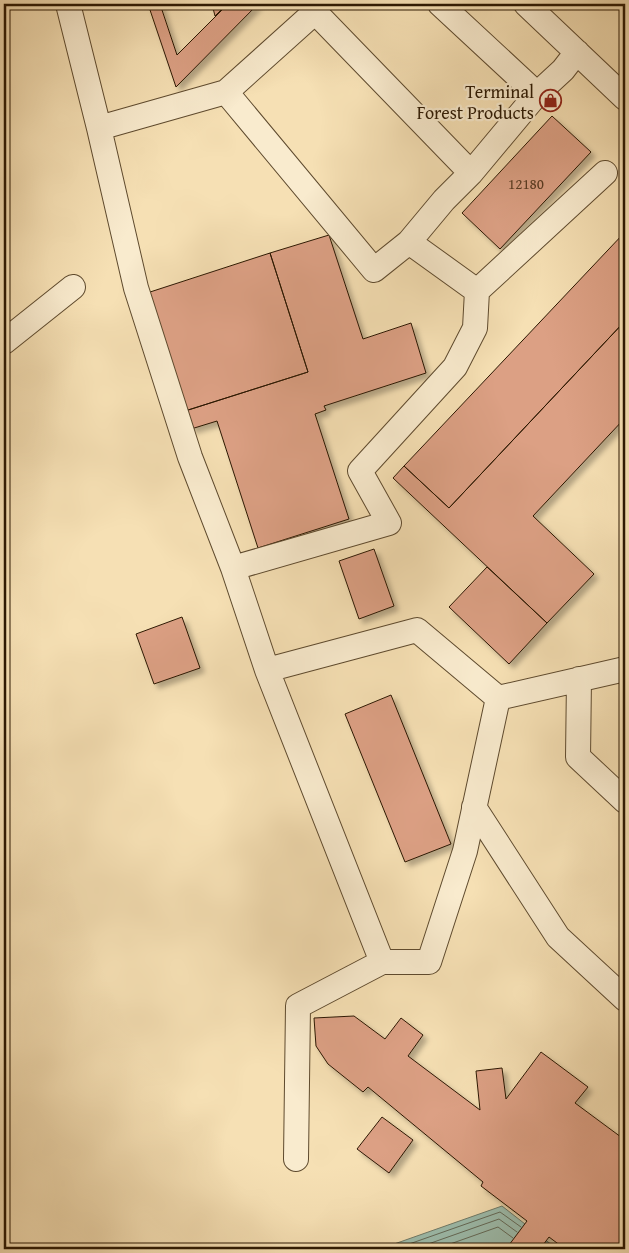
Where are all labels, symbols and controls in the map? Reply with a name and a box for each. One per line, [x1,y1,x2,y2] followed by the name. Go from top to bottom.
[417,78,534,126] place label: Terminal Forest Products
[538,89,562,113] shop icon: Terminal Forest Products
[508,173,544,194] house number: 12180

